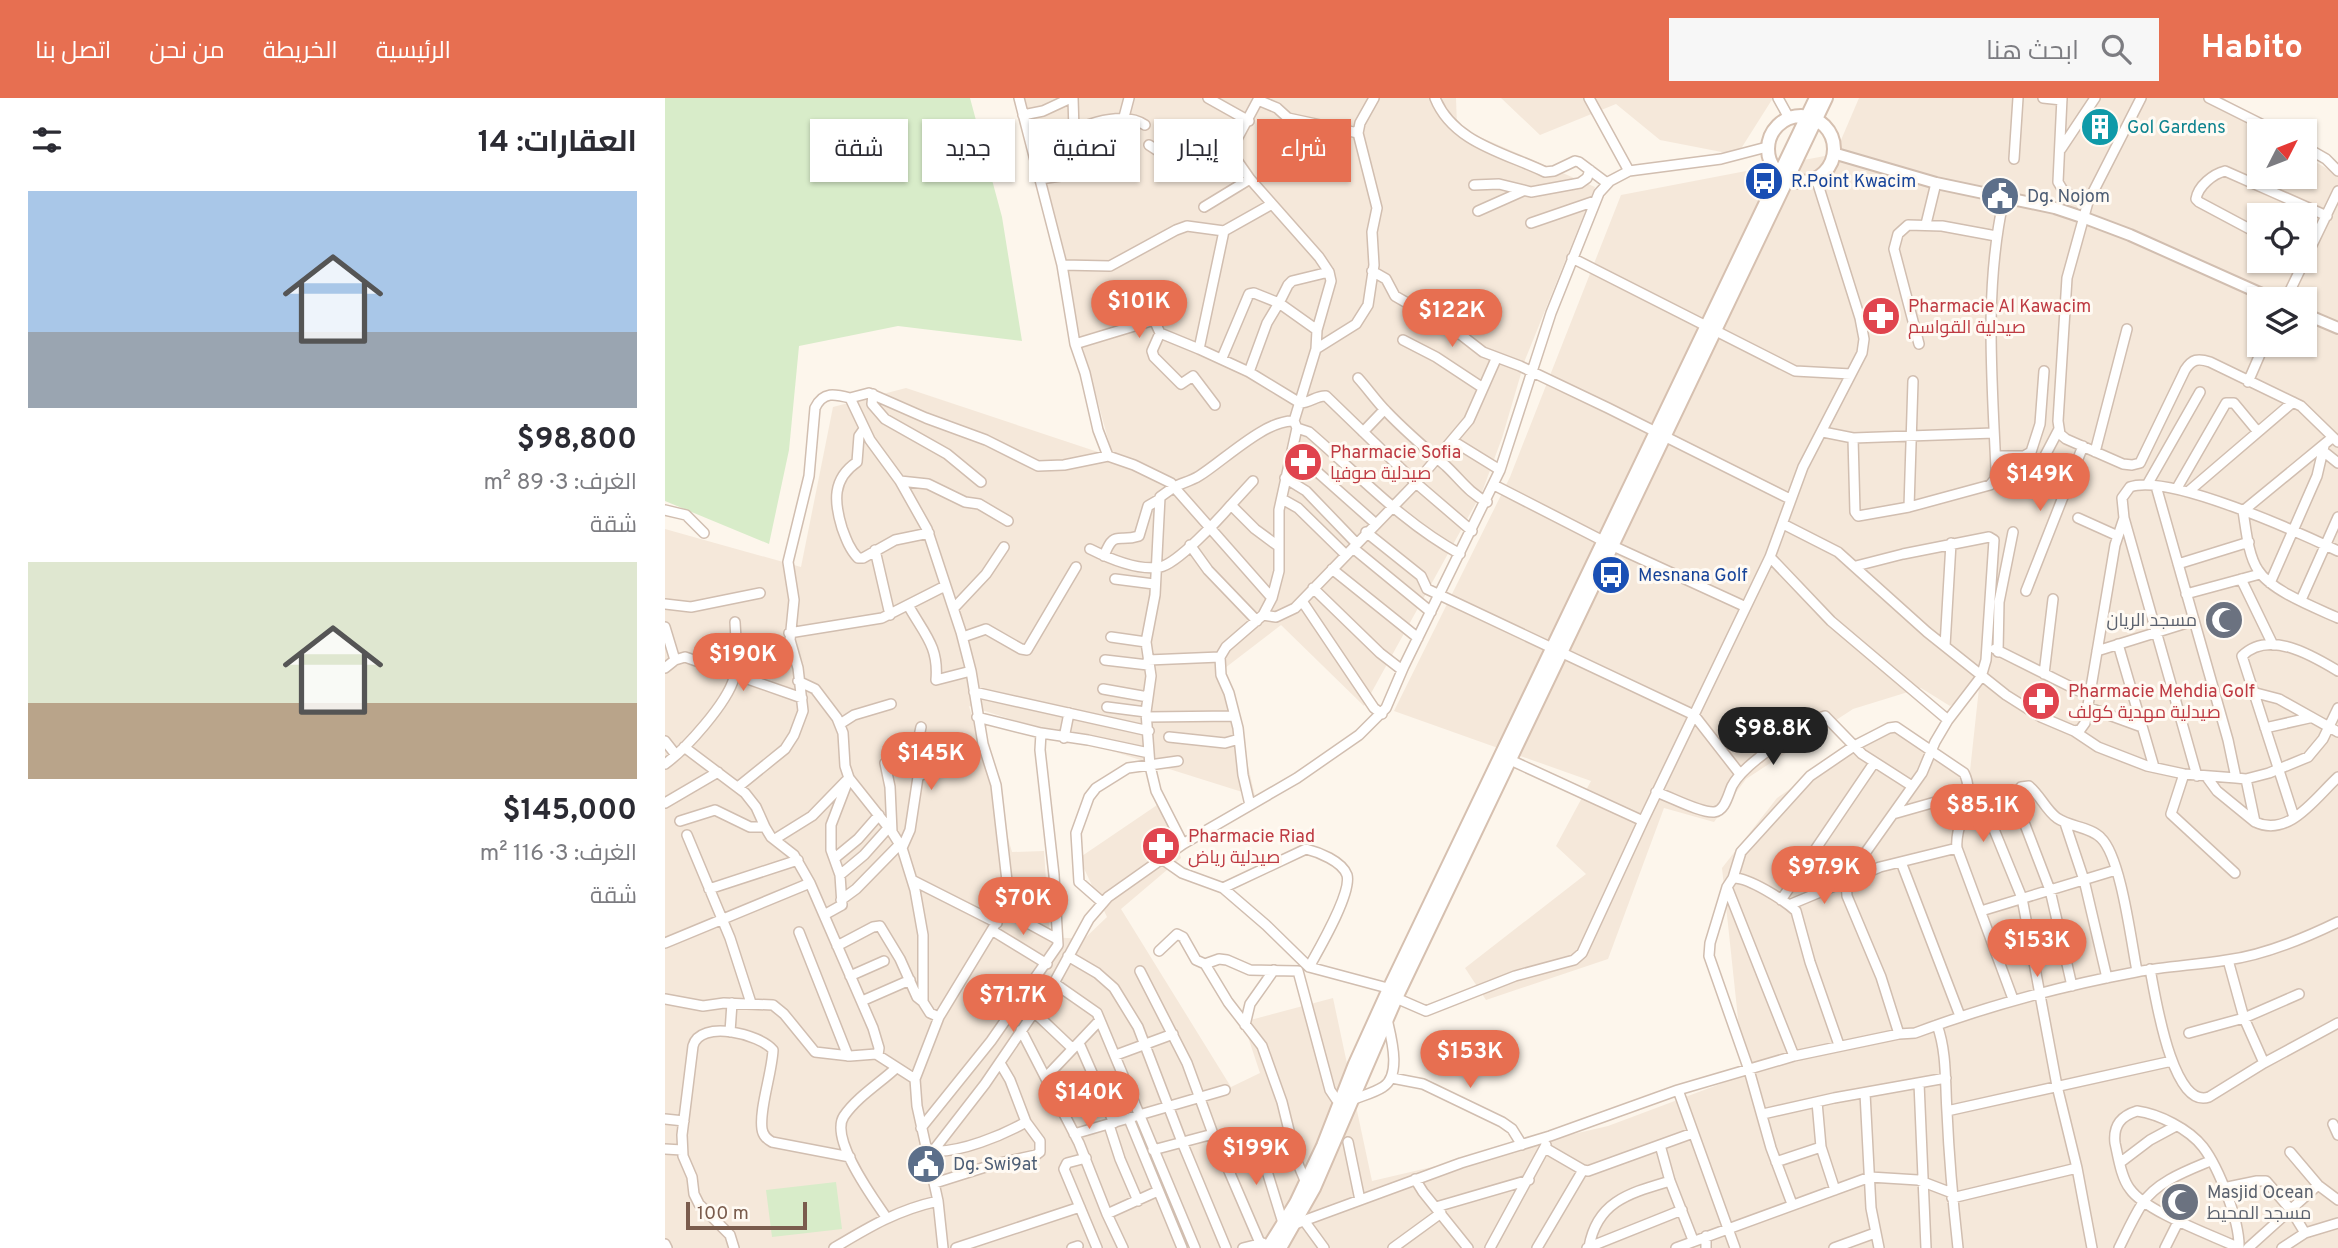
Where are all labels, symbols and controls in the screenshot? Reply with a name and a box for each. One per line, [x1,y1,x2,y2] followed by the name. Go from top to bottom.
[1669,18,2159,81] search box
[2201,28,2303,70] text: Habito
[2097,30,2135,68] icon: search
[1986,36,2079,69] text: ابحث هنا
[35,37,111,67] text: اتصل بنا
[149,37,225,67] text: من نحن
[263,37,338,67] text: الخريطة
[376,37,451,67] text: الرئيسية
[2079,106,2121,148] building icon: Gol Gardens
[2127,117,2226,140] place label: Gol Gardens
[810,119,908,182] chip: شقة
[922,119,1015,182] chip: جديد
[1029,119,1140,182] chip: تصفية
[1154,119,1243,182] chip: إيجار
[1257,119,1351,182] chip: شراء
[2247,119,2317,189] north arrow
[2247,119,2317,357] map controls
[28,121,66,159] icon: filters
[478,125,637,162] text: العقارات: 14
[1743,160,1785,202] bus stop icon: R.Point Kwacim
[1791,171,1916,194] place label: R.Point Kwacim
[1979,175,2021,217] public building icon: Dg. Nojom
[2027,186,2110,209] place label: Dg. Nojom
[2247,203,2317,273] button: locate
[270,236,396,362] icon: home
[1090,280,1188,340] pin: $101K
[2247,287,2317,357] button: layers
[1107,288,1171,317] text: $101K
[1403,289,1501,349] pin: $122K
[1860,295,1902,337] pharmacy icon: Pharmacie Al Kawacim صيدلية القواسم
[1908,296,2091,340] place label: Pharmacie Al Kawacim صيدلية القواسم
[1418,297,1486,326] text: $122K
[517,422,637,459] text: $98,800
[1282,441,1324,483] pharmacy icon: Pharmacie Sofia صيدلية صوفيا
[1330,442,1461,486] place label: Pharmacie Sofia صيدلية صوفيا
[1991,454,2089,513] pin: $149K
[2006,461,2074,490] text: $149K
[483,469,637,498] text: الغرف: 3 · 89 m²
[590,512,637,541] text: شقة
[1590,554,1632,596] bus stop icon: Mesnana Golf
[1638,565,1747,588] place label: Mesnana Golf
[2203,599,2245,641] mosque icon: مسجد الريان
[270,607,396,733] icon: home
[2107,610,2197,633] place label: مسجد الريان
[694,634,792,693] pin: $190K
[709,641,777,670] text: $190K
[2020,680,2062,722] pharmacy icon: Pharmacie Mehdia Golf صيدلية مهدية كولف
[2068,681,2255,725] place label: Pharmacie Mehdia Golf صيدلية مهدية كولف
[1716,708,1830,767] pin: $98.8K
[1734,715,1812,744] text: $98.8K
[882,732,980,792] pin: $145K
[897,740,965,769] text: $145K
[1926,784,2040,844] pin: $85.1K
[1946,792,2020,821] text: $85.1K
[502,793,637,830] text: $145,000
[1140,825,1182,867] pharmacy icon: Pharmacie Riad صيدلية رياض
[1188,826,1315,870] place label: Pharmacie Riad صيدلية رياض
[480,840,637,869] text: الغرف: 3 · 116 m²
[1767,846,1881,906] pin: $97.9K
[1787,854,1861,883] text: $97.9K
[982,878,1064,937] pin: $70K
[590,883,637,912] text: شقة
[994,885,1052,914] text: $70K
[1988,920,2086,979] pin: $153K
[2003,927,2071,956] text: $153K
[956,974,1070,1034] pin: $71.7K
[979,982,1047,1011] text: $71.7K
[1421,1030,1519,1090] pin: $153K
[1436,1038,1504,1067] text: $153K
[1040,1072,1138,1131] pin: $140K
[1054,1079,1124,1108] text: $140K
[1207,1128,1305,1187] pin: $199K
[1222,1135,1290,1164] text: $199K
[905,1143,947,1185] public building icon: Dg. Swi9at
[953,1154,1038,1177] place label: Dg. Swi9at
[2159,1181,2201,1223] mosque icon: Masjid Ocean مسجد المحيط
[2207,1182,2314,1226] place label: Masjid Ocean مسجد المحيط
[686,1199,807,1231] scale bar
[697,1202,749,1226] text: 100 m

